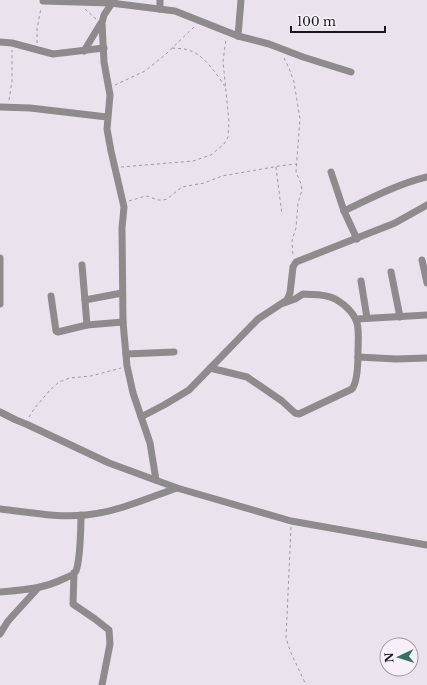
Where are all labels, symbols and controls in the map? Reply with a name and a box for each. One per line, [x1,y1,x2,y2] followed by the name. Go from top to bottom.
[291,8,385,34] scale bar
[297,14,336,29] text: 100 m
[379,637,419,677] north arrow
[382,651,396,663] text: N

